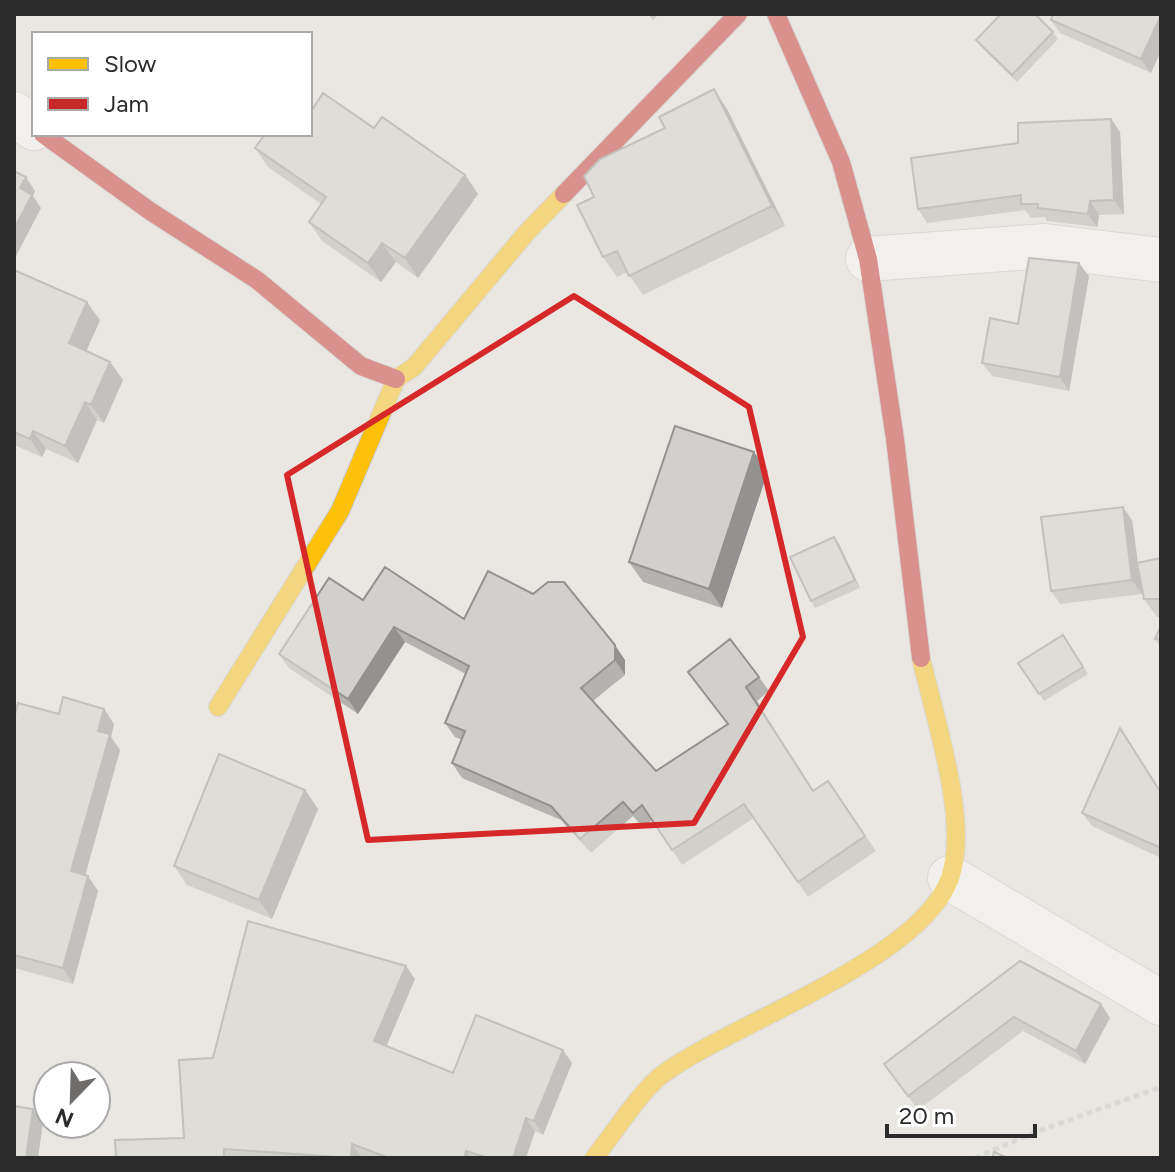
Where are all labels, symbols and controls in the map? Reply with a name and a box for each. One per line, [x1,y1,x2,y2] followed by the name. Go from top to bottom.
[32,32,312,136] legend
[104,49,157,78] text: Slow
[104,89,149,118] text: Jam
[32,1060,112,1140] north arrow
[887,1088,1035,1138] scale bar
[899,1101,954,1130] text: 20 m
[51,1102,77,1134] text: N

